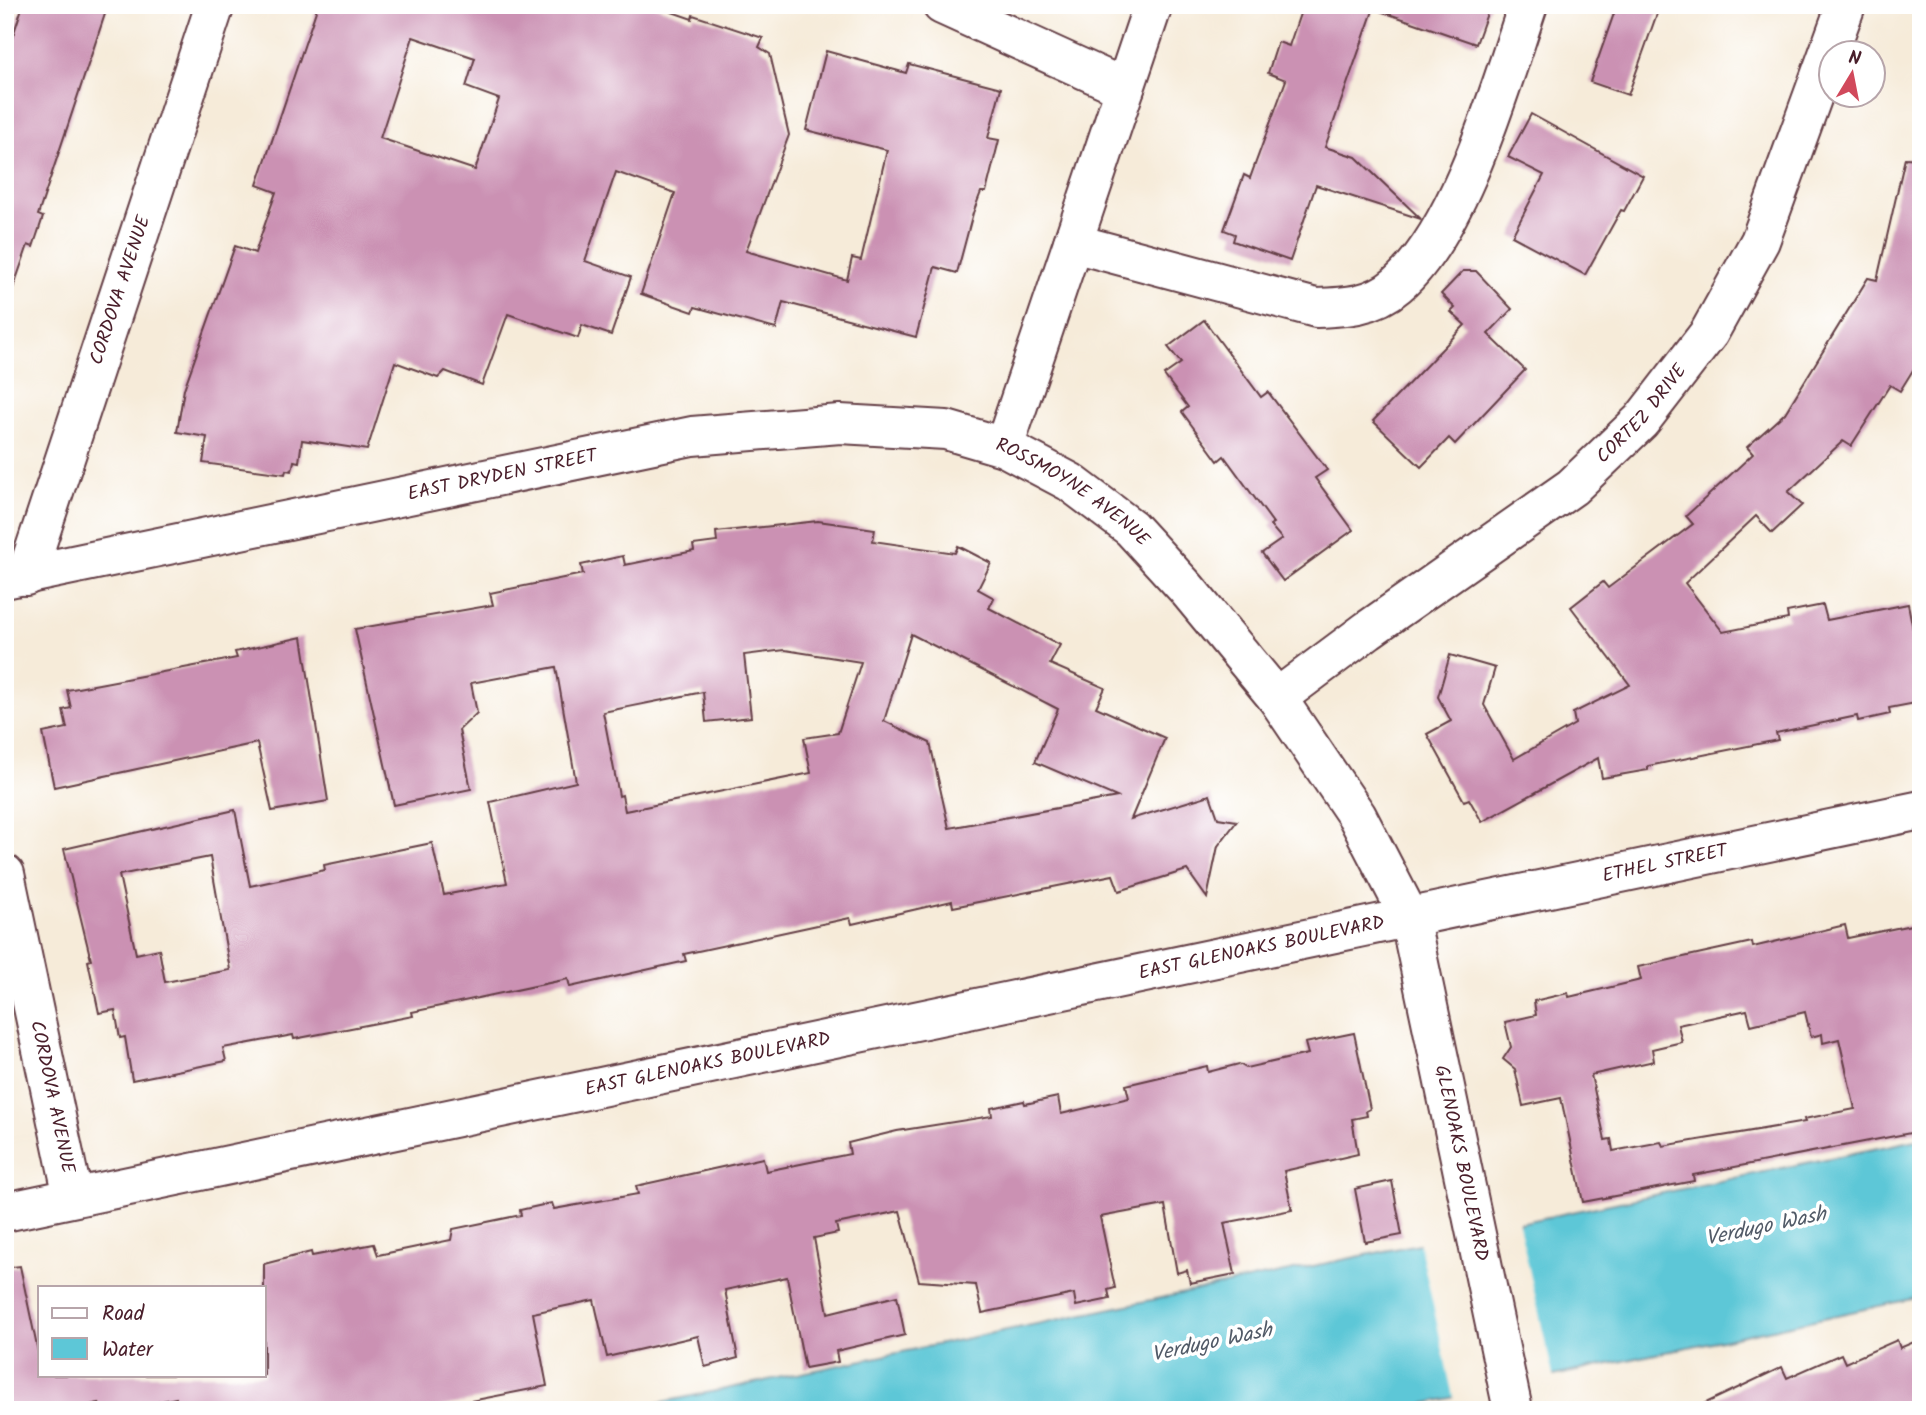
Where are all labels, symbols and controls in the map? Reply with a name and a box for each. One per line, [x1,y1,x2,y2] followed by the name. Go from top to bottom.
[1818,38,1888,108] north arrow
[1846,43,1863,75] text: N
[82,211,160,369] street label: CORDOVA AVENUE
[1590,357,1695,471] street label: CORTEZ DRIVE
[992,430,1157,554] street label: ROSSMOYNE AVENUE
[405,441,601,510] street label: EAST DRYDEN STREET
[1600,836,1732,891] street label: ETHEL STREET
[1136,908,1387,989] street label: EAST GLENOAKS BOULEVARD
[21,1018,83,1177] street label: CORDOVA AVENUE
[582,1024,833,1105] street label: EAST GLENOAKS BOULEVARD
[1426,1062,1496,1264] street label: GLENOAKS BOULEVARD
[1703,1198,1831,1256] water label: Verdugo Wash
[38,1286,266,1376] legend
[102,1298,145,1331] text: Road
[1149,1314,1277,1372] water label: Verdugo Wash
[102,1334,154,1367] text: Water

